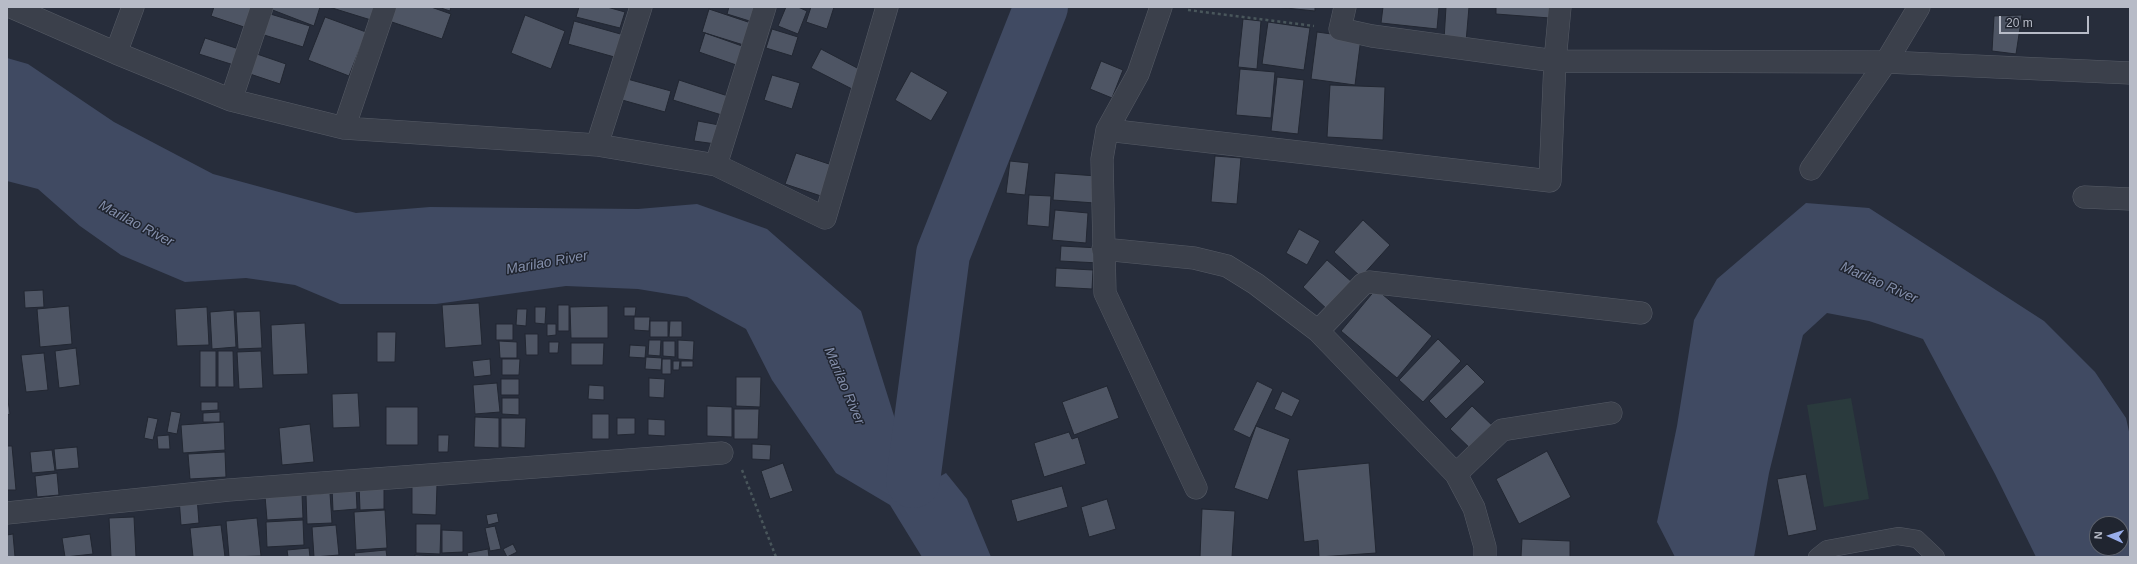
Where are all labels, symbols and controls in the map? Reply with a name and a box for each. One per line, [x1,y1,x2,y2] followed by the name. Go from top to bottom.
[2001,8,2091,34] scale bar
[2006,16,2033,30] text: 20 m
[96,197,176,251] water label: Marilao River
[505,248,589,278] water label: Marilao River
[1838,259,1920,307] water label: Marilao River
[820,345,868,427] water label: Marilao River
[2089,516,2129,556] north arrow
[2092,531,2104,540] text: N

